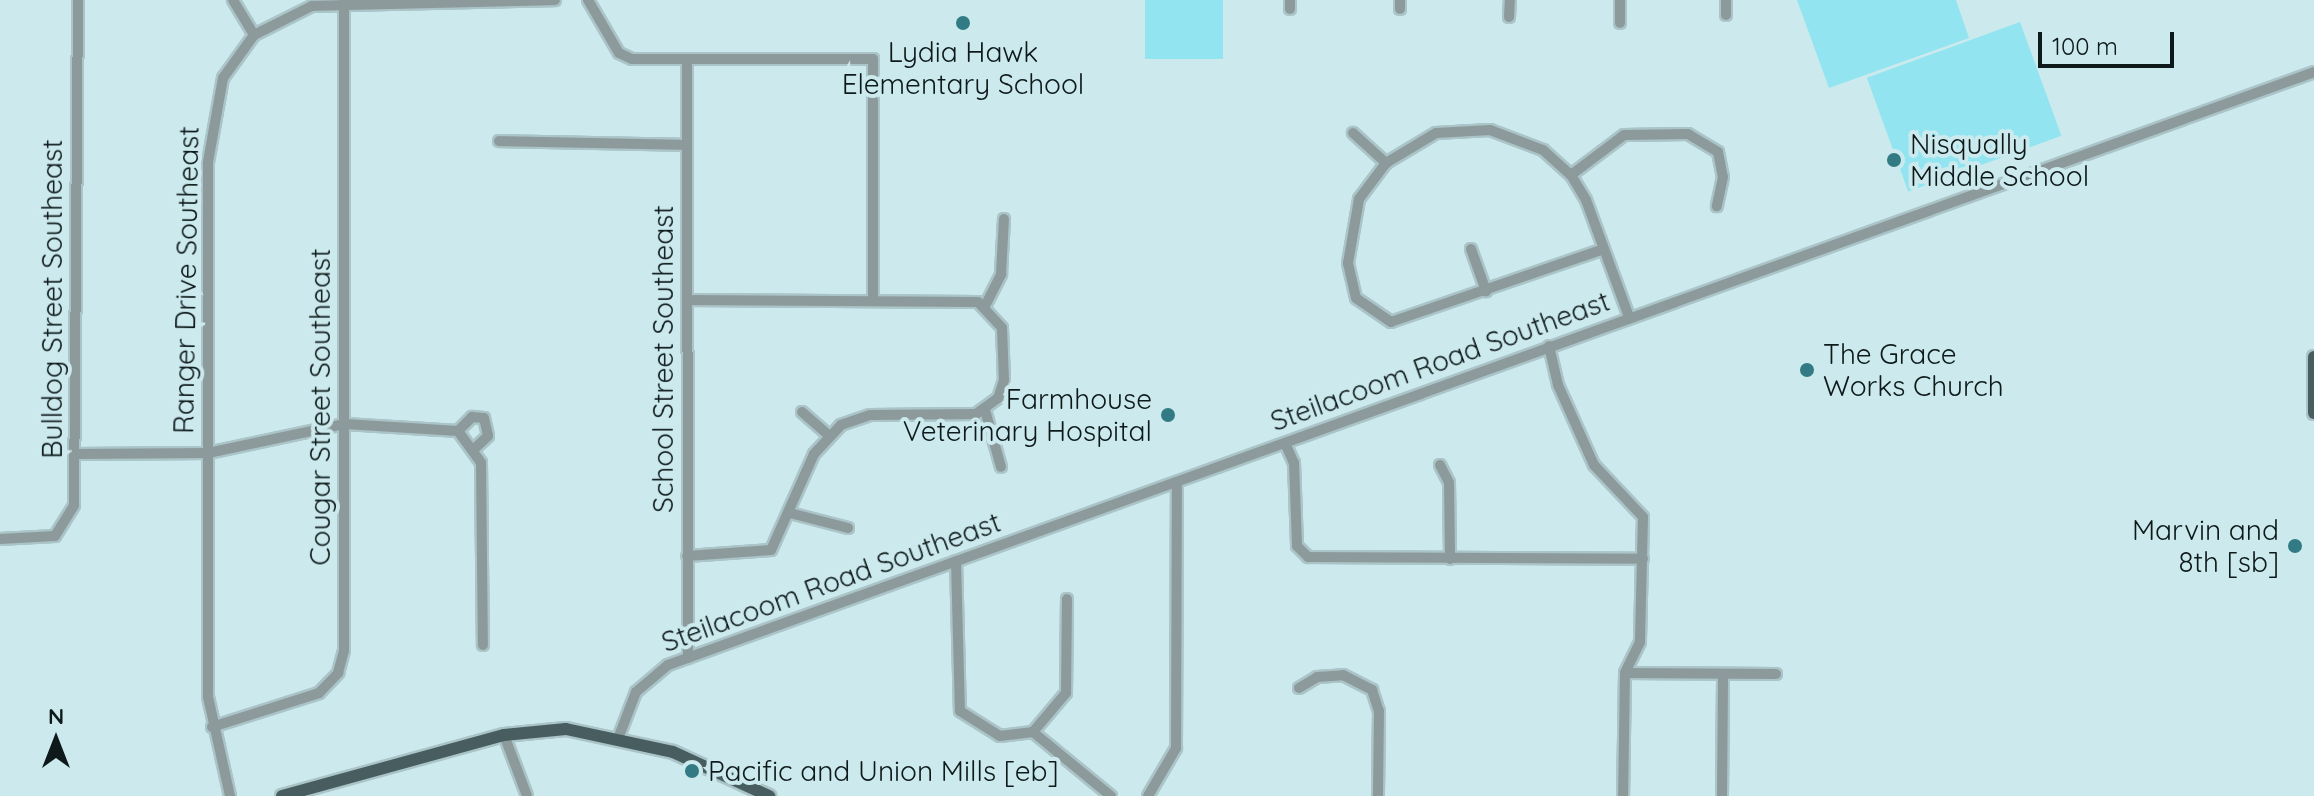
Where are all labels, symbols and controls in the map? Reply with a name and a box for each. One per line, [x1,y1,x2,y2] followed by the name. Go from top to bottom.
[954,14,972,32] marker: Lydia Hawk Elementary School
[2042,16,2178,66] scale bar
[2052,31,2118,61] text: 100 m
[842,35,1084,101] place label: Lydia Hawk Elementary School
[167,126,205,434] street label: Ranger Drive Southeast
[1910,127,2089,193] place label: Nisqually Middle School
[35,139,69,459] street label: Bulldog Street Southeast
[1885,151,1903,169] marker: Nisqually Middle School
[646,205,680,513] street label: School Street Southeast
[303,248,337,566] street label: Cougar Street Southeast
[1266,284,1614,438] street label: Steilacoom Road Southeast
[1823,337,2004,403] place label: The Grace Works Church
[1798,361,1816,379] marker: The Grace Works Church
[903,382,1152,448] place label: Farmhouse Veterinary Hospital
[1159,406,1177,424] marker: Farmhouse Veterinary Hospital
[657,505,1005,659] street label: Steilacoom Road Southeast
[2132,513,2279,579] place label: Marvin and 8th [sb]
[2286,537,2304,555] marker: Marvin and 8th [sb]
[16,700,96,780] north arrow
[48,702,64,730] text: N
[708,754,1059,788] place label: Pacific and Union Mills [eb]
[683,762,701,780] marker: Pacific and Union Mills [eb]

